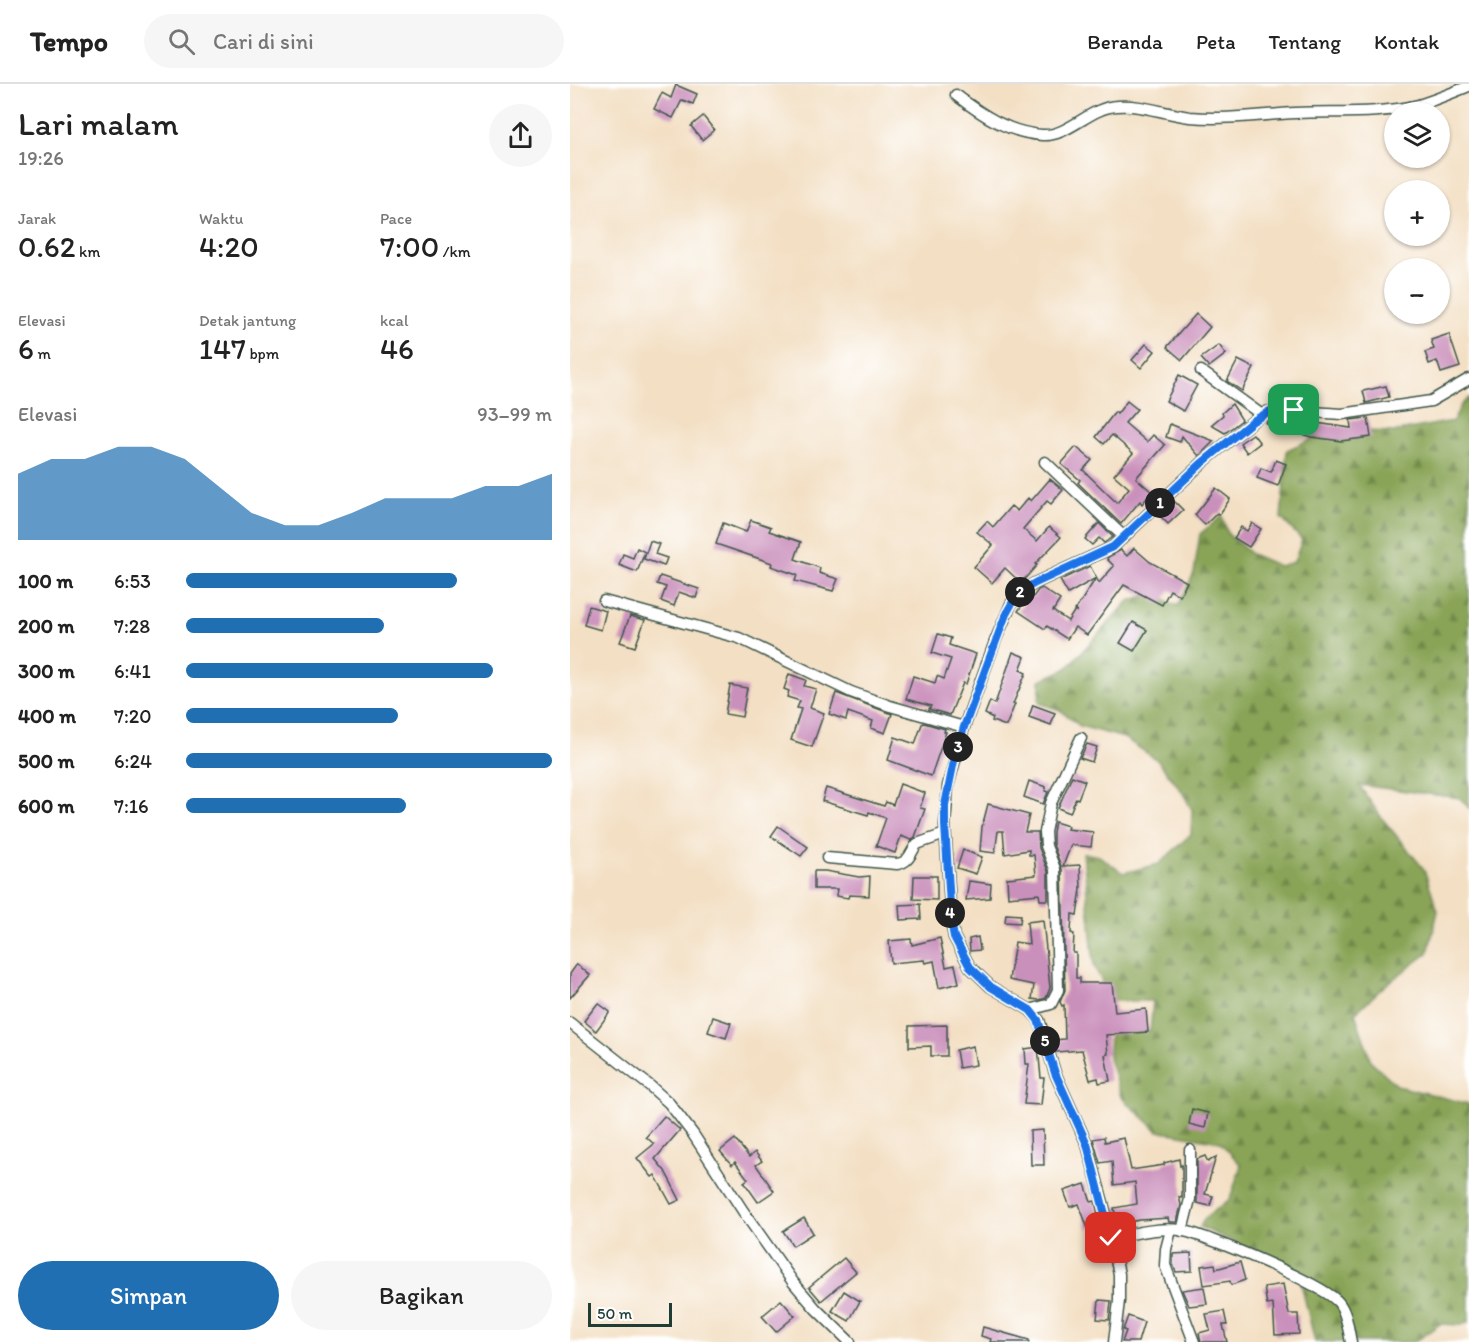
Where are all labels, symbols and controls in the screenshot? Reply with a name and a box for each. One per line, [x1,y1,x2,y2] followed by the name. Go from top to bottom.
[144,14,564,68] search box
[30,24,108,58] text: Tempo
[165,25,198,58] icon: search
[213,28,314,55] text: Cari di sini
[1087,29,1163,54] text: Beranda
[1196,29,1236,54] text: Peta
[1269,29,1341,54] text: Tentang
[1374,29,1439,54] text: Kontak
[1384,102,1450,324] map controls
[1384,102,1450,168] button: layers
[18,104,179,143] text: Lari malam
[489,104,552,167] button: share
[18,146,64,170] text: 19:26
[1384,180,1450,246] button: +
[18,209,56,228] text: Jarak
[199,209,243,228] text: Waktu
[380,209,412,228] text: Pace
[18,228,76,265] text: 0.62
[199,228,259,265] text: 4:20
[380,228,439,265] text: 7:00
[76,242,100,261] text: km
[439,242,471,261] text: /km
[1384,258,1450,324] button: −
[18,311,66,330] text: Elevasi
[199,311,296,330] text: Detak jantung
[380,311,408,330] text: kcal
[18,330,34,367] text: 6
[199,330,246,367] text: 147
[380,330,414,367] text: 46
[34,344,51,363] text: m
[246,344,279,363] text: bpm
[1268,384,1319,435] pin
[1277,393,1310,426] icon: arrive
[18,402,77,426] text: Elevasi
[477,402,552,426] text: 93–99 m
[1145,488,1175,518] pin: 1
[1156,493,1164,512] text: 1
[18,569,73,593] text: 100 m
[114,569,151,593] text: 6:53
[1005,577,1035,607] pin: 2
[1016,582,1024,601] text: 2
[18,614,74,638] text: 200 m
[114,614,150,638] text: 7:28
[18,659,75,683] text: 300 m
[114,659,151,683] text: 6:41
[18,704,76,728] text: 400 m
[114,704,152,728] text: 7:20
[943,732,973,762] pin: 3
[954,737,962,756] text: 3
[18,749,74,773] text: 500 m
[114,749,152,773] text: 6:24
[18,794,75,818] text: 600 m
[114,794,149,818] text: 7:16
[935,898,965,928] pin: 4
[945,903,955,922] text: 4
[1030,1026,1060,1056] pin: 5
[1041,1031,1049,1050] text: 5
[1085,1212,1136,1263] pin
[1094,1221,1127,1254] icon: check
[18,1261,279,1330] button: Simpan
[291,1261,552,1330] button: Bagikan
[588,1300,672,1328] scale bar
[597,1304,632,1323] text: 50 m

